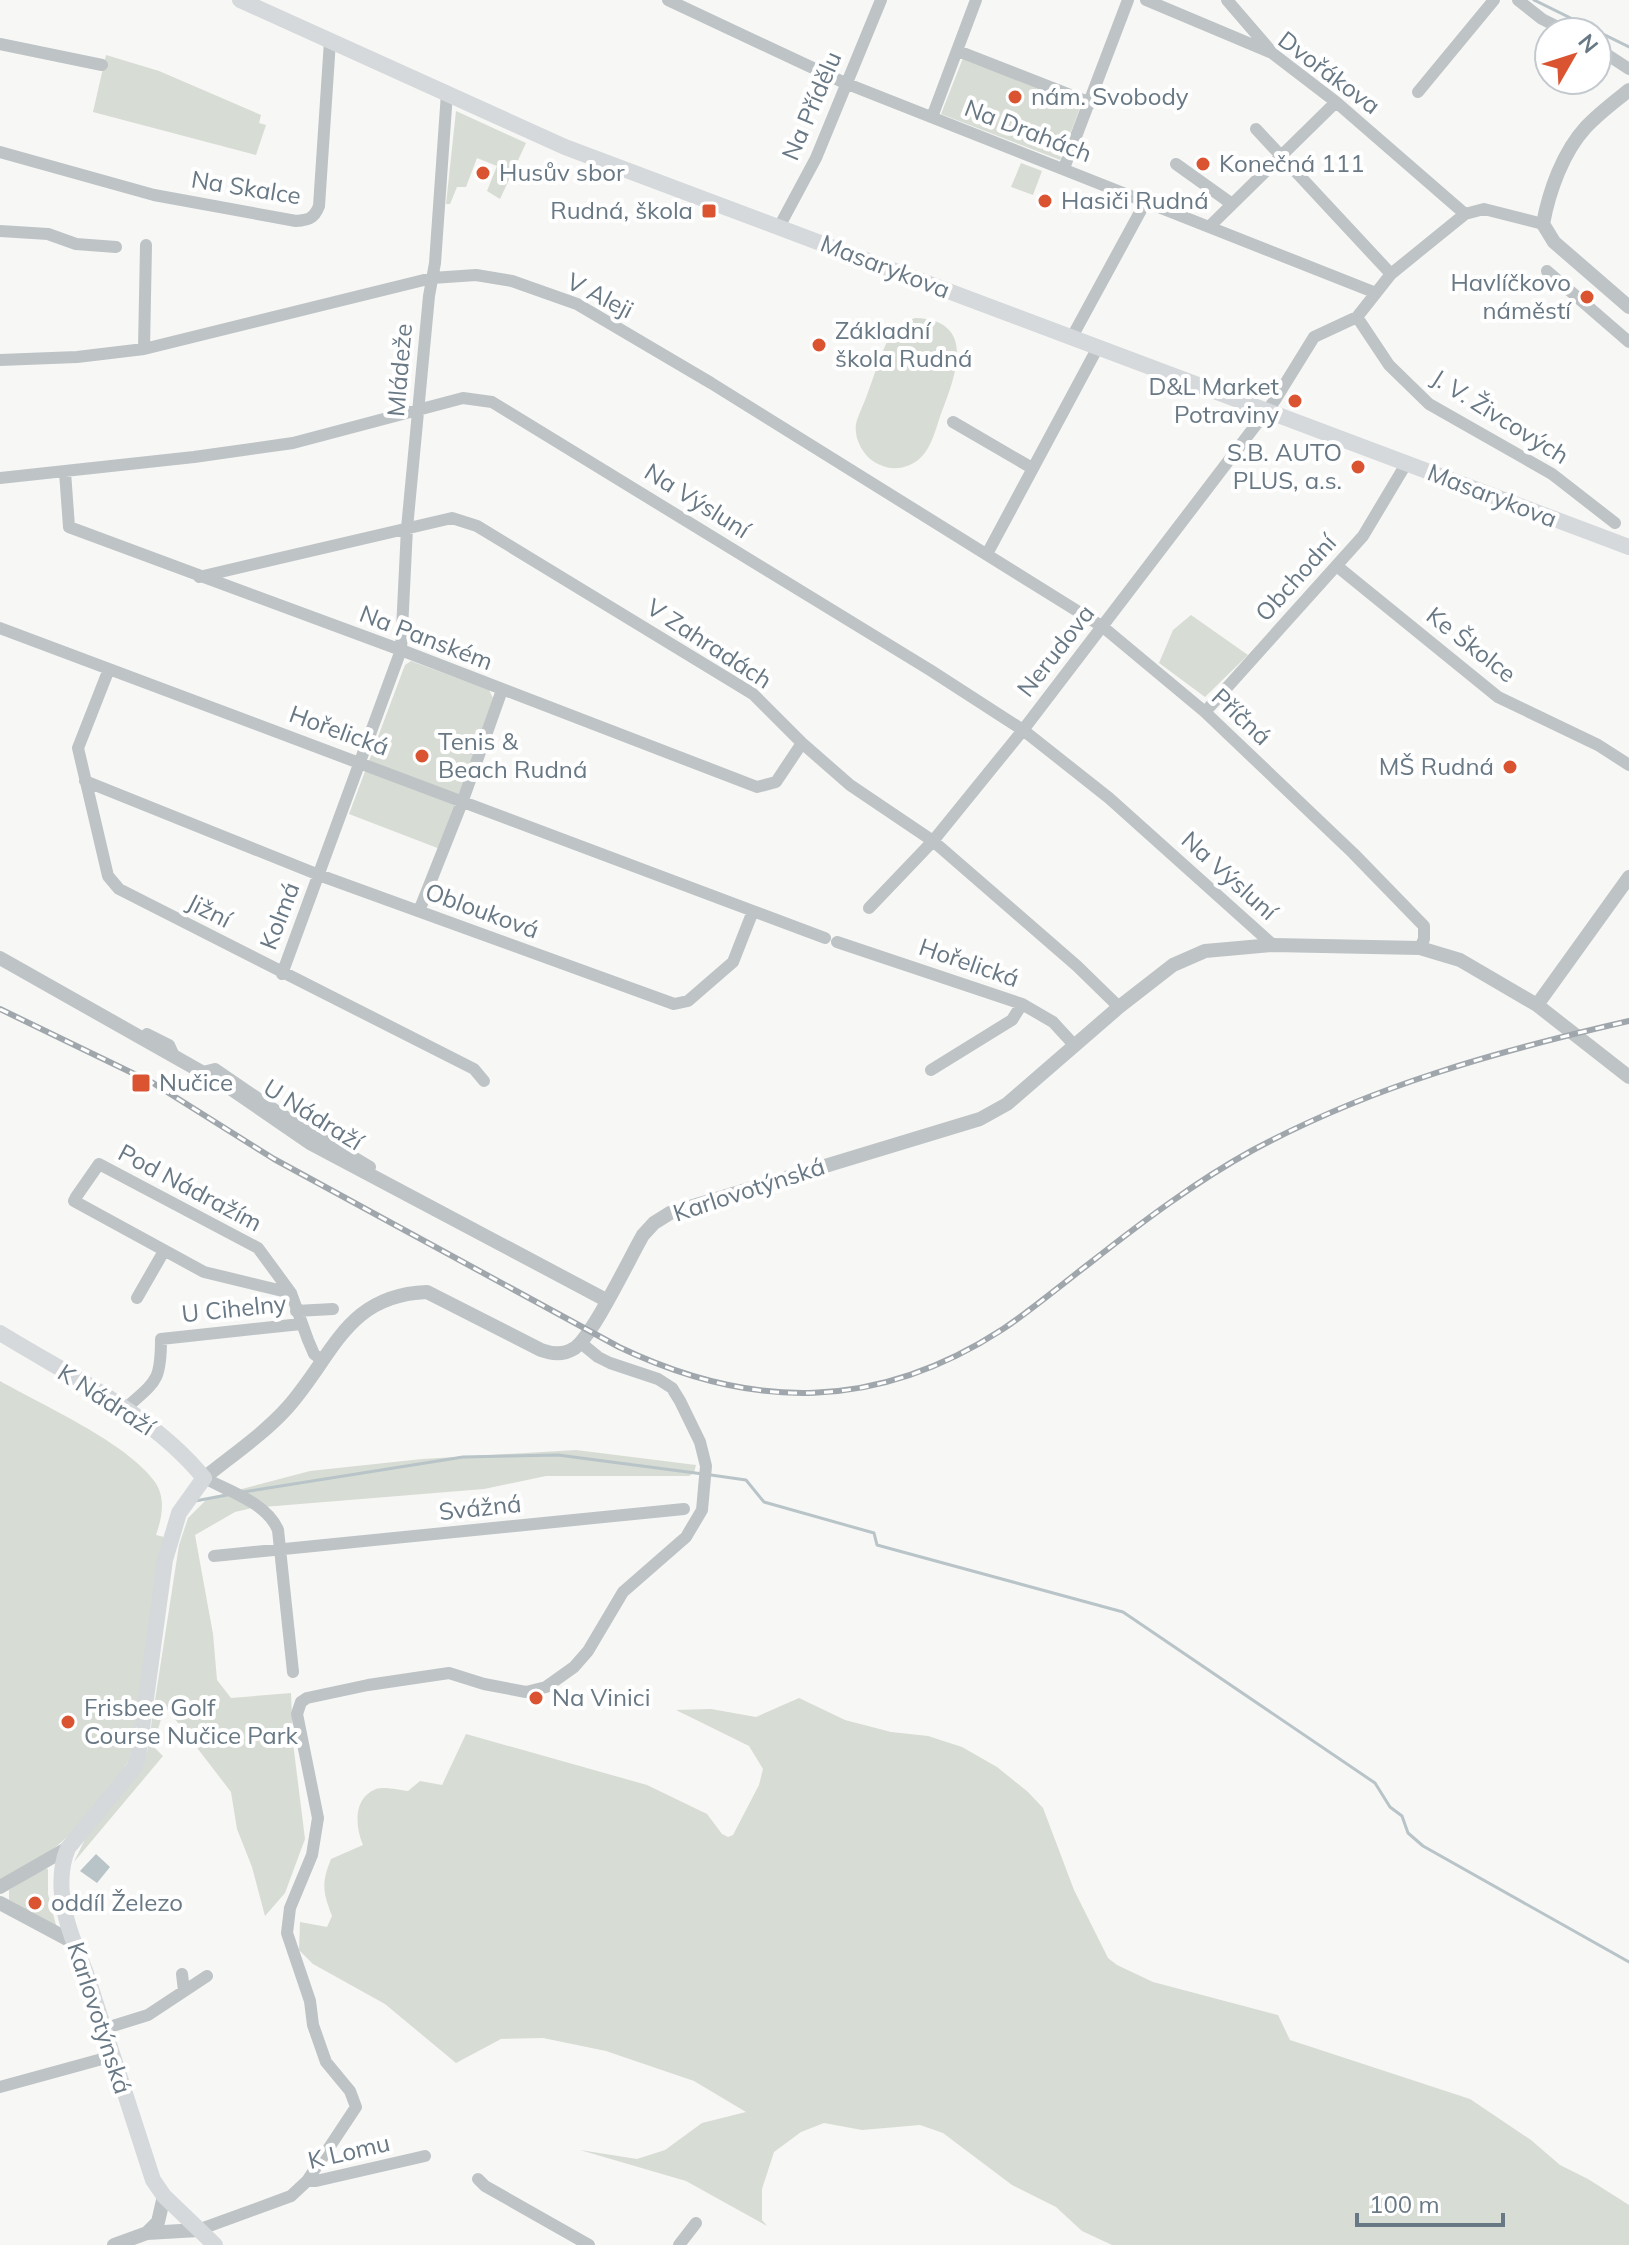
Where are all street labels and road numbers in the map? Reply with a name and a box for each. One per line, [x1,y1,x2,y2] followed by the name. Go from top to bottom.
[1273,24,1386,120] street label: Dvořákova
[775,47,847,165] street label: Na Přídělu
[960,92,1096,168] street label: Na Drahách
[189,164,303,210] street label: Na Skalce
[817,228,954,304] street label: Masarykova
[562,266,639,325] street label: V Aleji
[380,322,418,418] street label: Mládeže
[1427,362,1575,470] street label: J. V. Živcových
[639,456,757,545] street label: Na Výsluní
[1424,457,1561,533] street label: Masarykova
[1248,527,1343,627] street label: Obchodní
[641,592,778,695] street label: V Zahradách
[356,598,497,676] street label: Na Panském
[1010,598,1100,702] street label: Nerudova
[1421,600,1522,688] street label: Ke Školce
[1206,681,1278,751] street label: Příčná
[285,698,393,762] street label: Hořelická
[1176,824,1285,927] street label: Na Výsluní
[421,876,543,944] street label: Oblouková
[253,878,306,954] street label: Kolmá
[182,886,238,934] street label: Jižní
[915,931,1023,993] street label: Hořelická
[258,1072,370,1157] street label: U Nádraží
[113,1137,267,1238] street label: Pod Nádražím
[669,1150,828,1228] street label: Karlovotýnská
[180,1288,288,1328] street label: U Cihelny
[53,1357,162,1442] street label: K Nádraží
[437,1488,523,1526] street label: Svážná
[61,1938,139,2097] street label: Karlovotýnská
[305,2127,393,2175] street label: K Lomu

